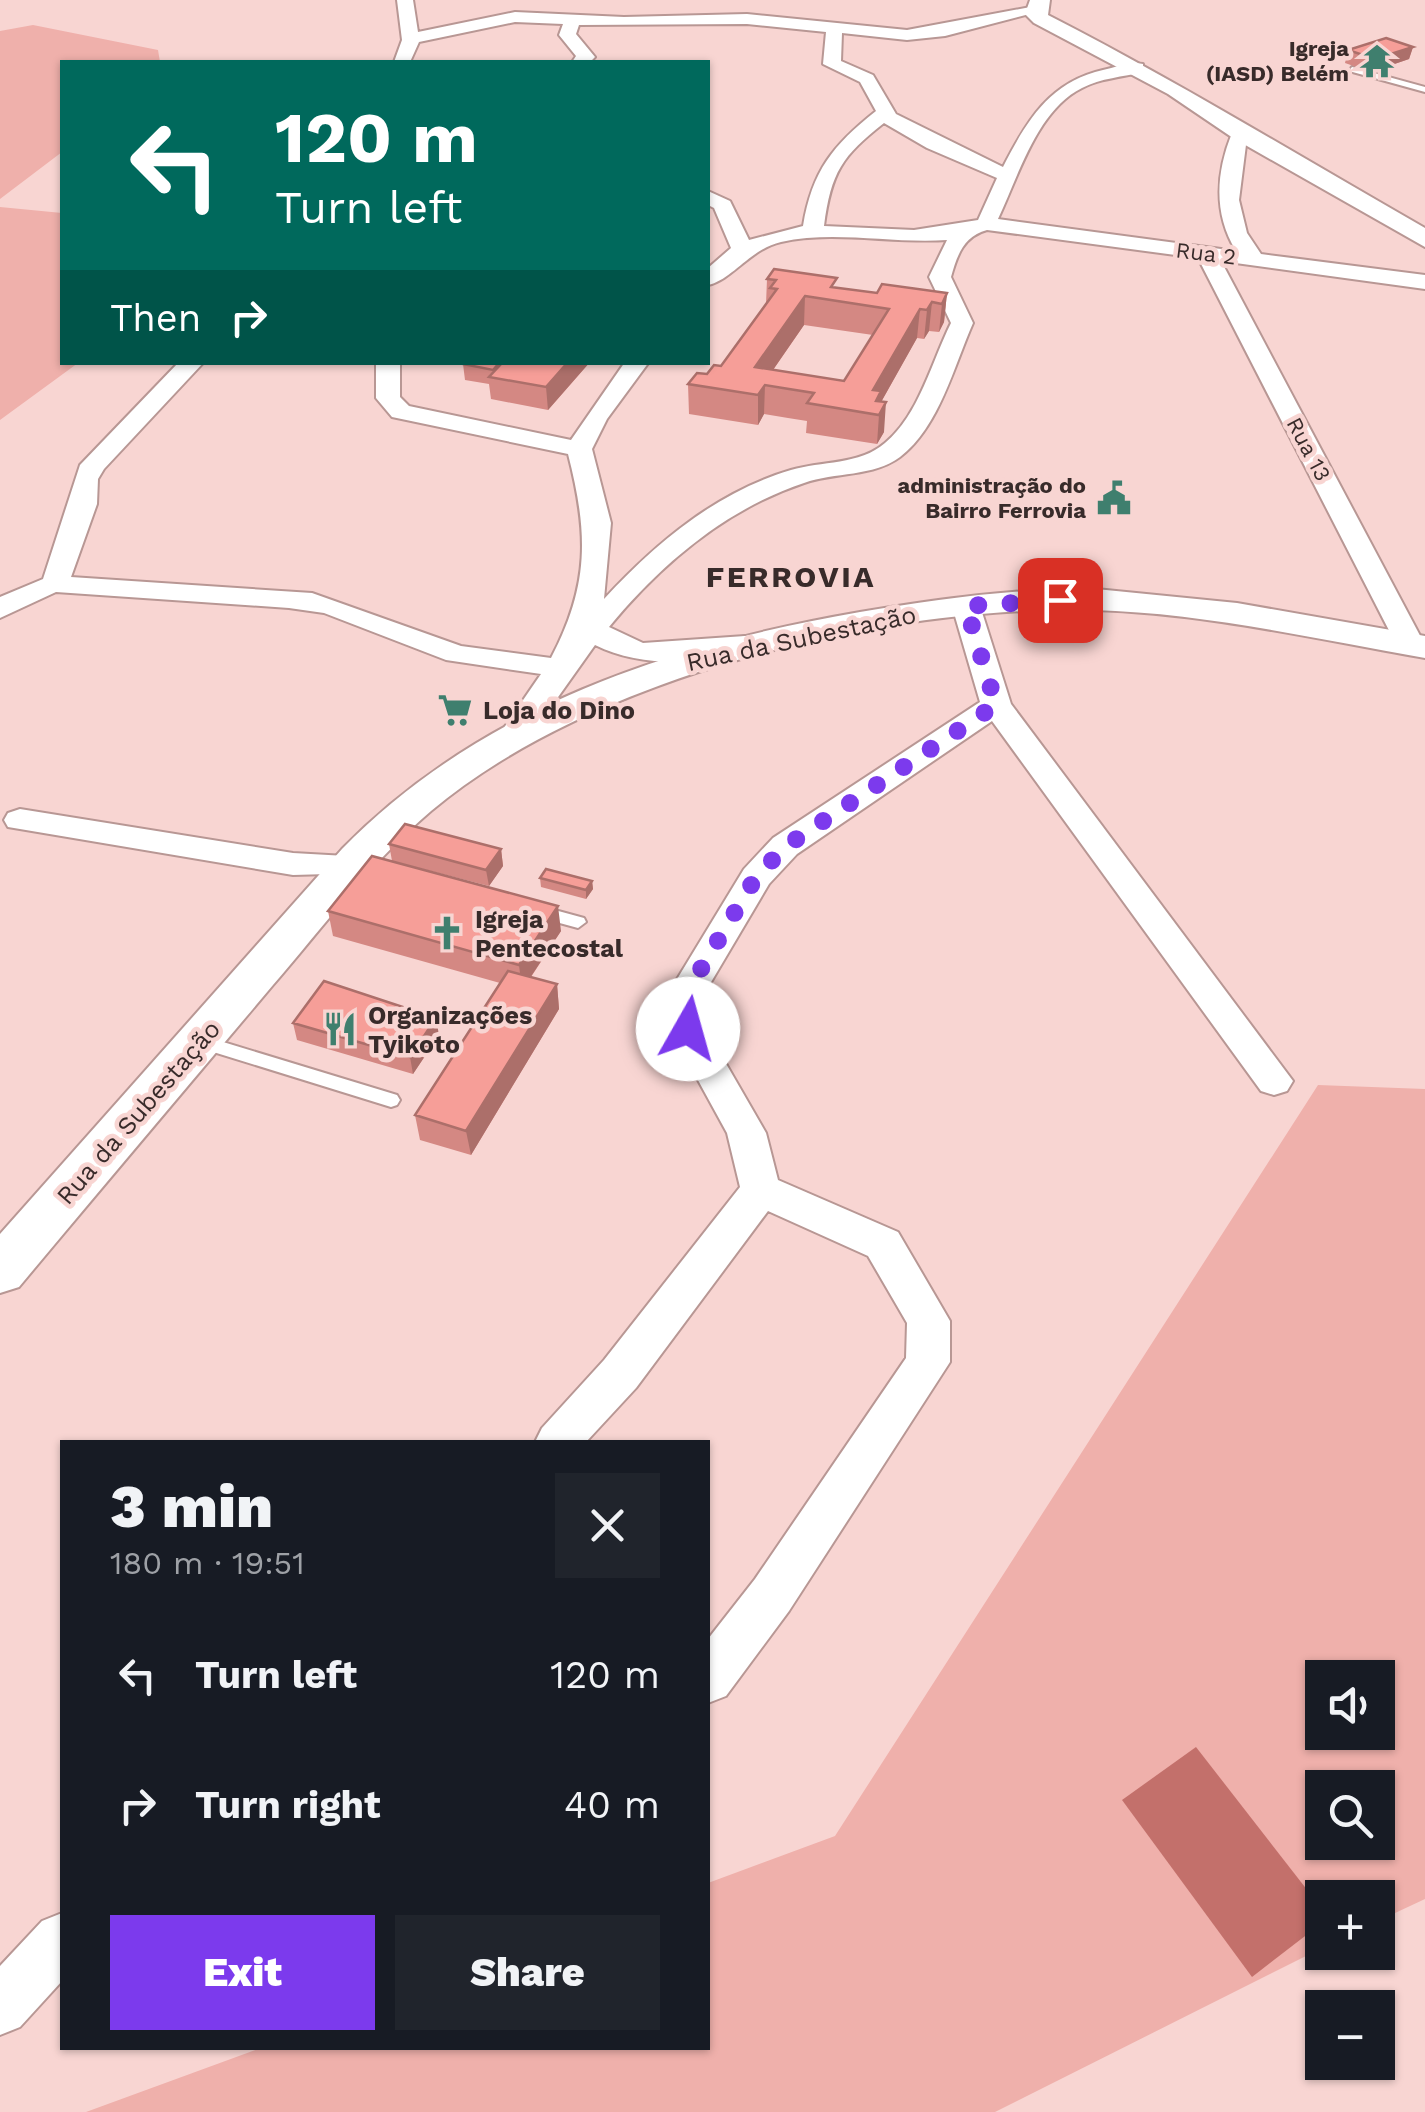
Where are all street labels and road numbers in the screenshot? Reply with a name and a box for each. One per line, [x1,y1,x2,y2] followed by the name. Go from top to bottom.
[1175,237,1237,270] street label: Rua 2
[1281,413,1336,485] street label: Rua 13
[684,600,919,677] street label: Rua da Subestação
[51,1015,226,1210] street label: Rua da Subestação

